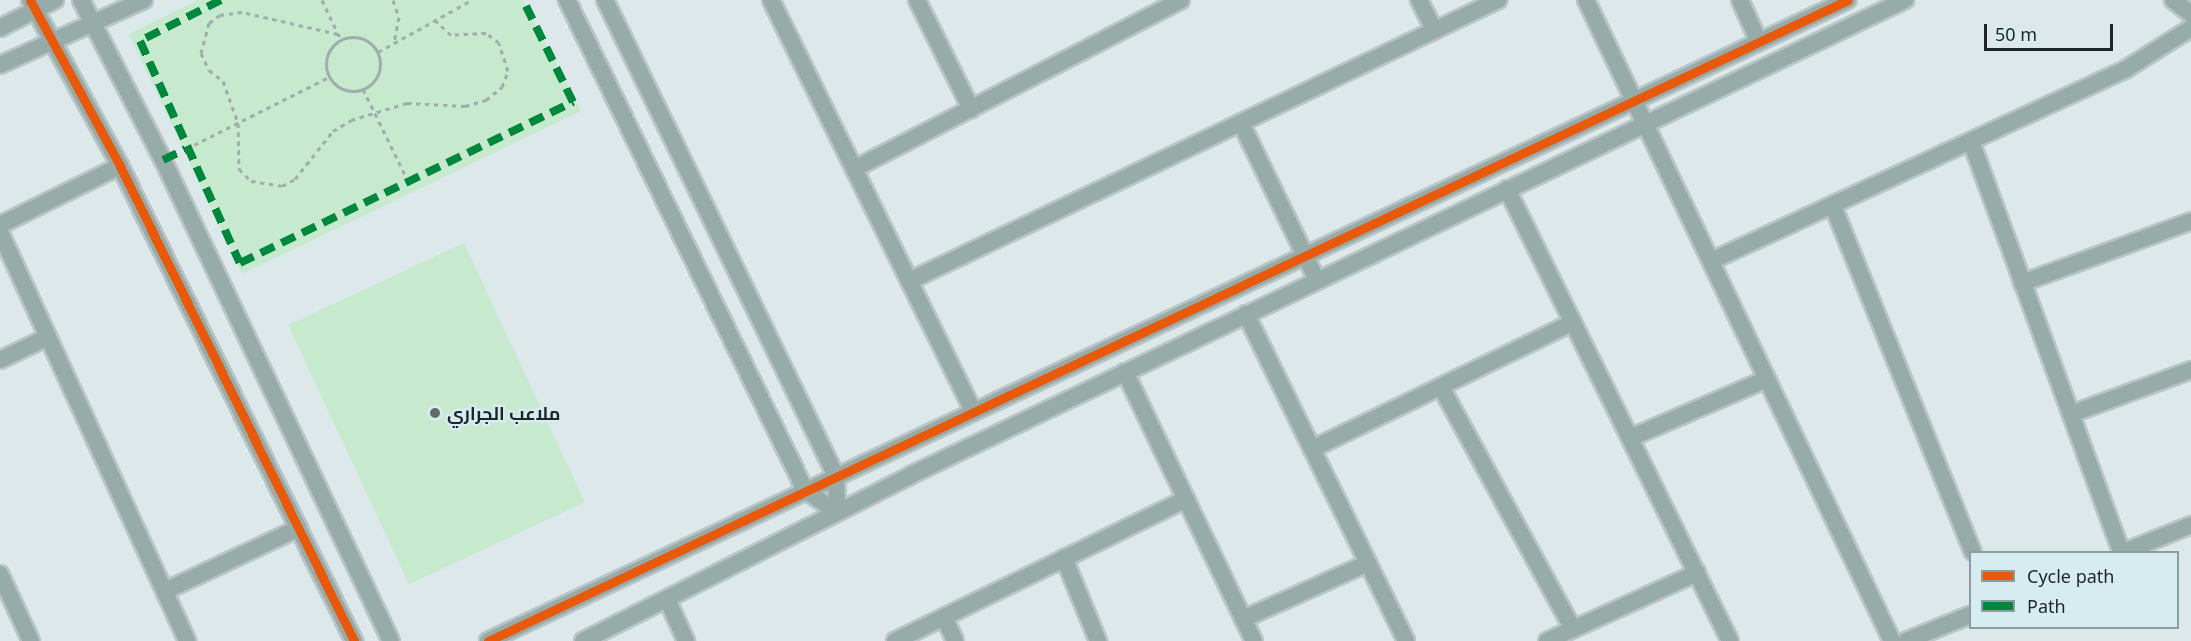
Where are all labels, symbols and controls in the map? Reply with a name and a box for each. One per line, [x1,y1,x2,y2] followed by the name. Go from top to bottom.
[1987,12,2116,50] scale bar
[1995,22,2037,46] text: 50 m
[447,402,560,424] place label: ملاعب الجراري
[428,406,442,420] marker: ملاعب الجراري
[1969,551,2179,629] legend
[2027,564,2114,588] text: Cycle path
[2027,594,2066,618] text: Path

